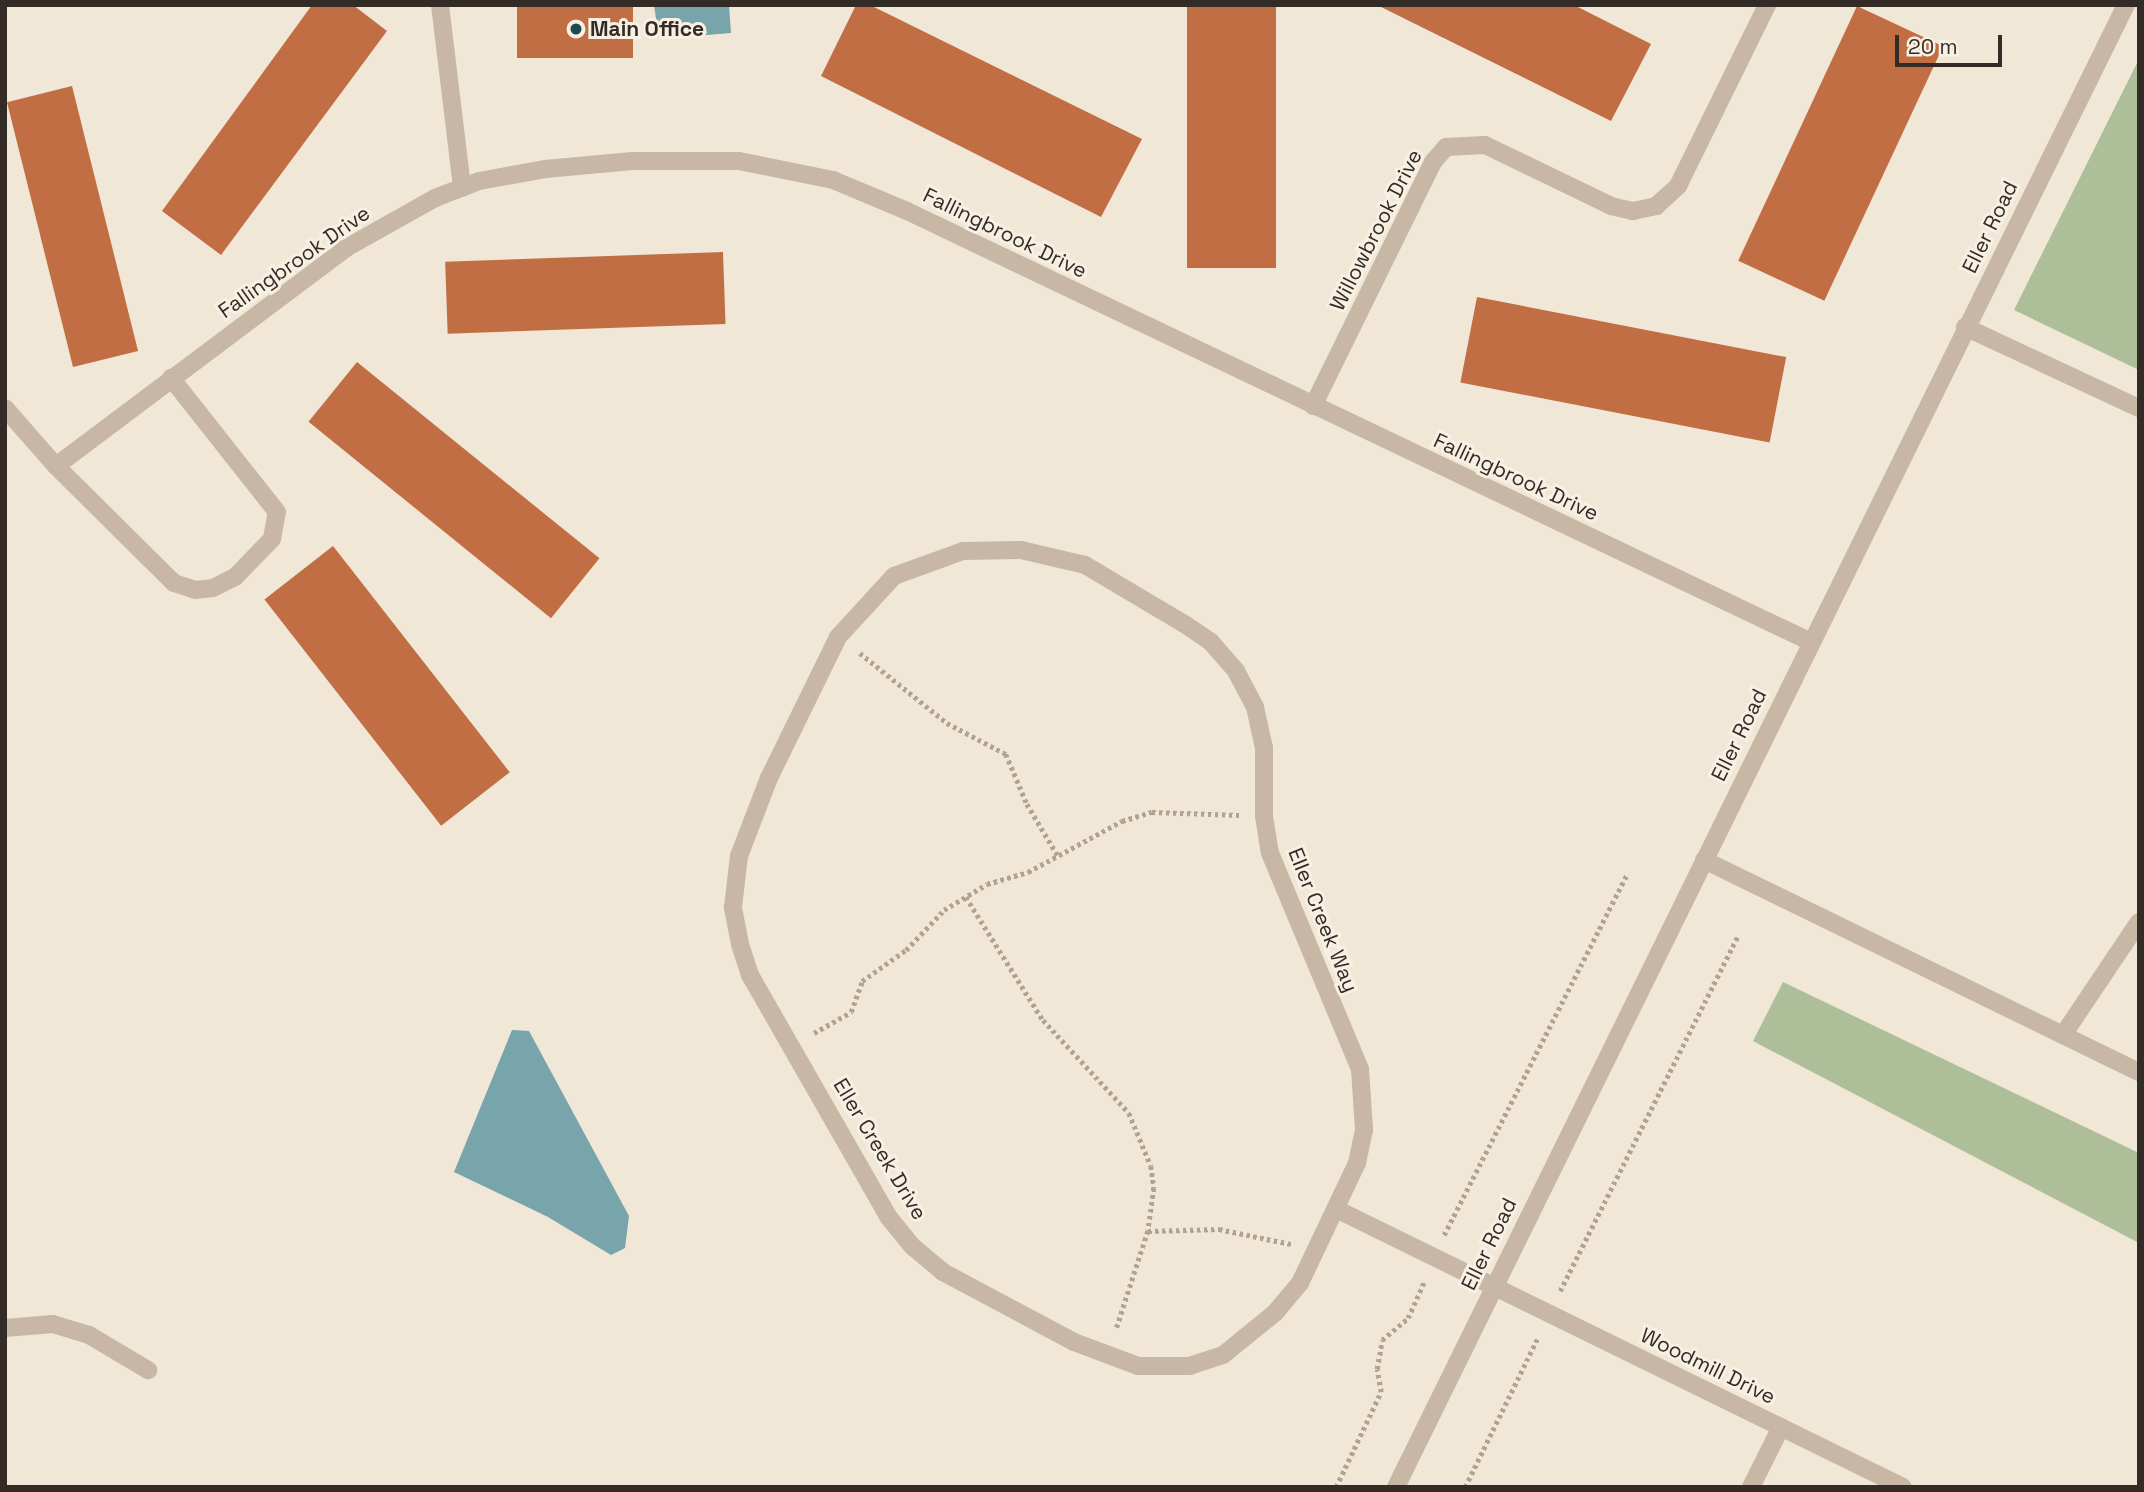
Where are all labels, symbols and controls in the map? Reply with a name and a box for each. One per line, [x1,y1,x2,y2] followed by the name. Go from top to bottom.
[590,16,704,42] place label: Main Office
[568,21,584,37] marker: Main Office
[1899,21,2006,65] scale bar
[1908,33,1958,60] text: 20 m
[1324,145,1428,315] street label: Willowbrook Drive
[1957,177,2023,277] street label: Eller Road
[919,182,1091,284] street label: Fallingbrook Drive
[213,200,375,324] street label: Fallingbrook Drive
[1430,428,1602,526] street label: Fallingbrook Drive
[1706,685,1772,785] street label: Eller Road
[1283,844,1363,996] street label: Eller Creek Way
[828,1074,932,1224] street label: Eller Creek Drive
[1456,1194,1522,1294] street label: Eller Road
[1637,1323,1779,1409] street label: Woodmill Drive

